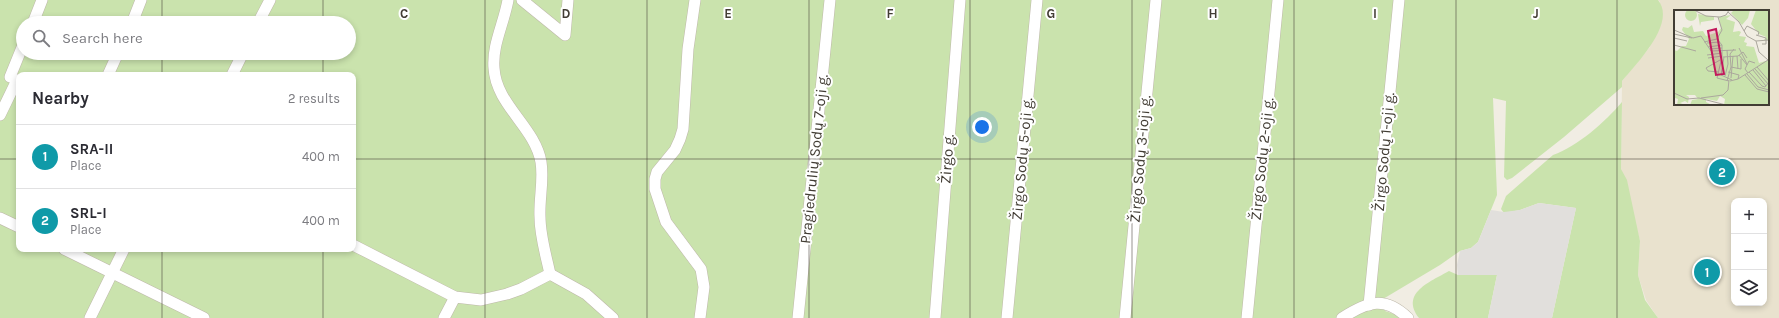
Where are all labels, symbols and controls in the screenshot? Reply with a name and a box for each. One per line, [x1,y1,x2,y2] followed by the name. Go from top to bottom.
[400,6,408,21] text: C
[562,6,571,21] text: D
[724,6,732,21] text: E
[886,6,894,21] text: F
[1047,6,1055,21] text: G
[1208,6,1218,21] text: H
[1373,6,1377,21] text: I
[1533,6,1539,21] text: J
[1674,10,1769,105] inset map
[16,16,356,60] search box
[30,27,52,49] icon: search
[62,29,143,47] text: Search here
[796,73,832,245] street label: Pragiedrulių Sodų 7-oji g.
[32,88,89,108] text: Nearby
[288,91,340,106] text: 2 results
[1370,91,1398,212] street label: Žirgo Sodų 1-oji g.
[1125,94,1155,224] street label: Žirgo Sodų 3-ioji g.
[1008,96,1036,221] street label: Žirgo Sodų 5-oji g.
[1247,96,1277,221] street label: Žirgo Sodų 2-oji g.
[972,117,992,137] your location
[936,133,958,185] street label: Žirgo g.
[70,140,113,158] text: SRA-II
[43,149,47,164] text: 1
[302,149,340,164] text: 400 m
[1709,157,1735,187] pin: 2
[70,158,101,173] text: Place
[1731,198,1767,306] map controls
[1731,198,1767,234] button: +
[70,204,107,222] text: SRL-I
[41,213,49,228] text: 2
[302,213,340,228] text: 400 m
[70,222,101,237] text: Place
[1731,234,1767,270] button: −
[1694,257,1720,287] pin: 1
[1731,270,1767,306] button: layers

